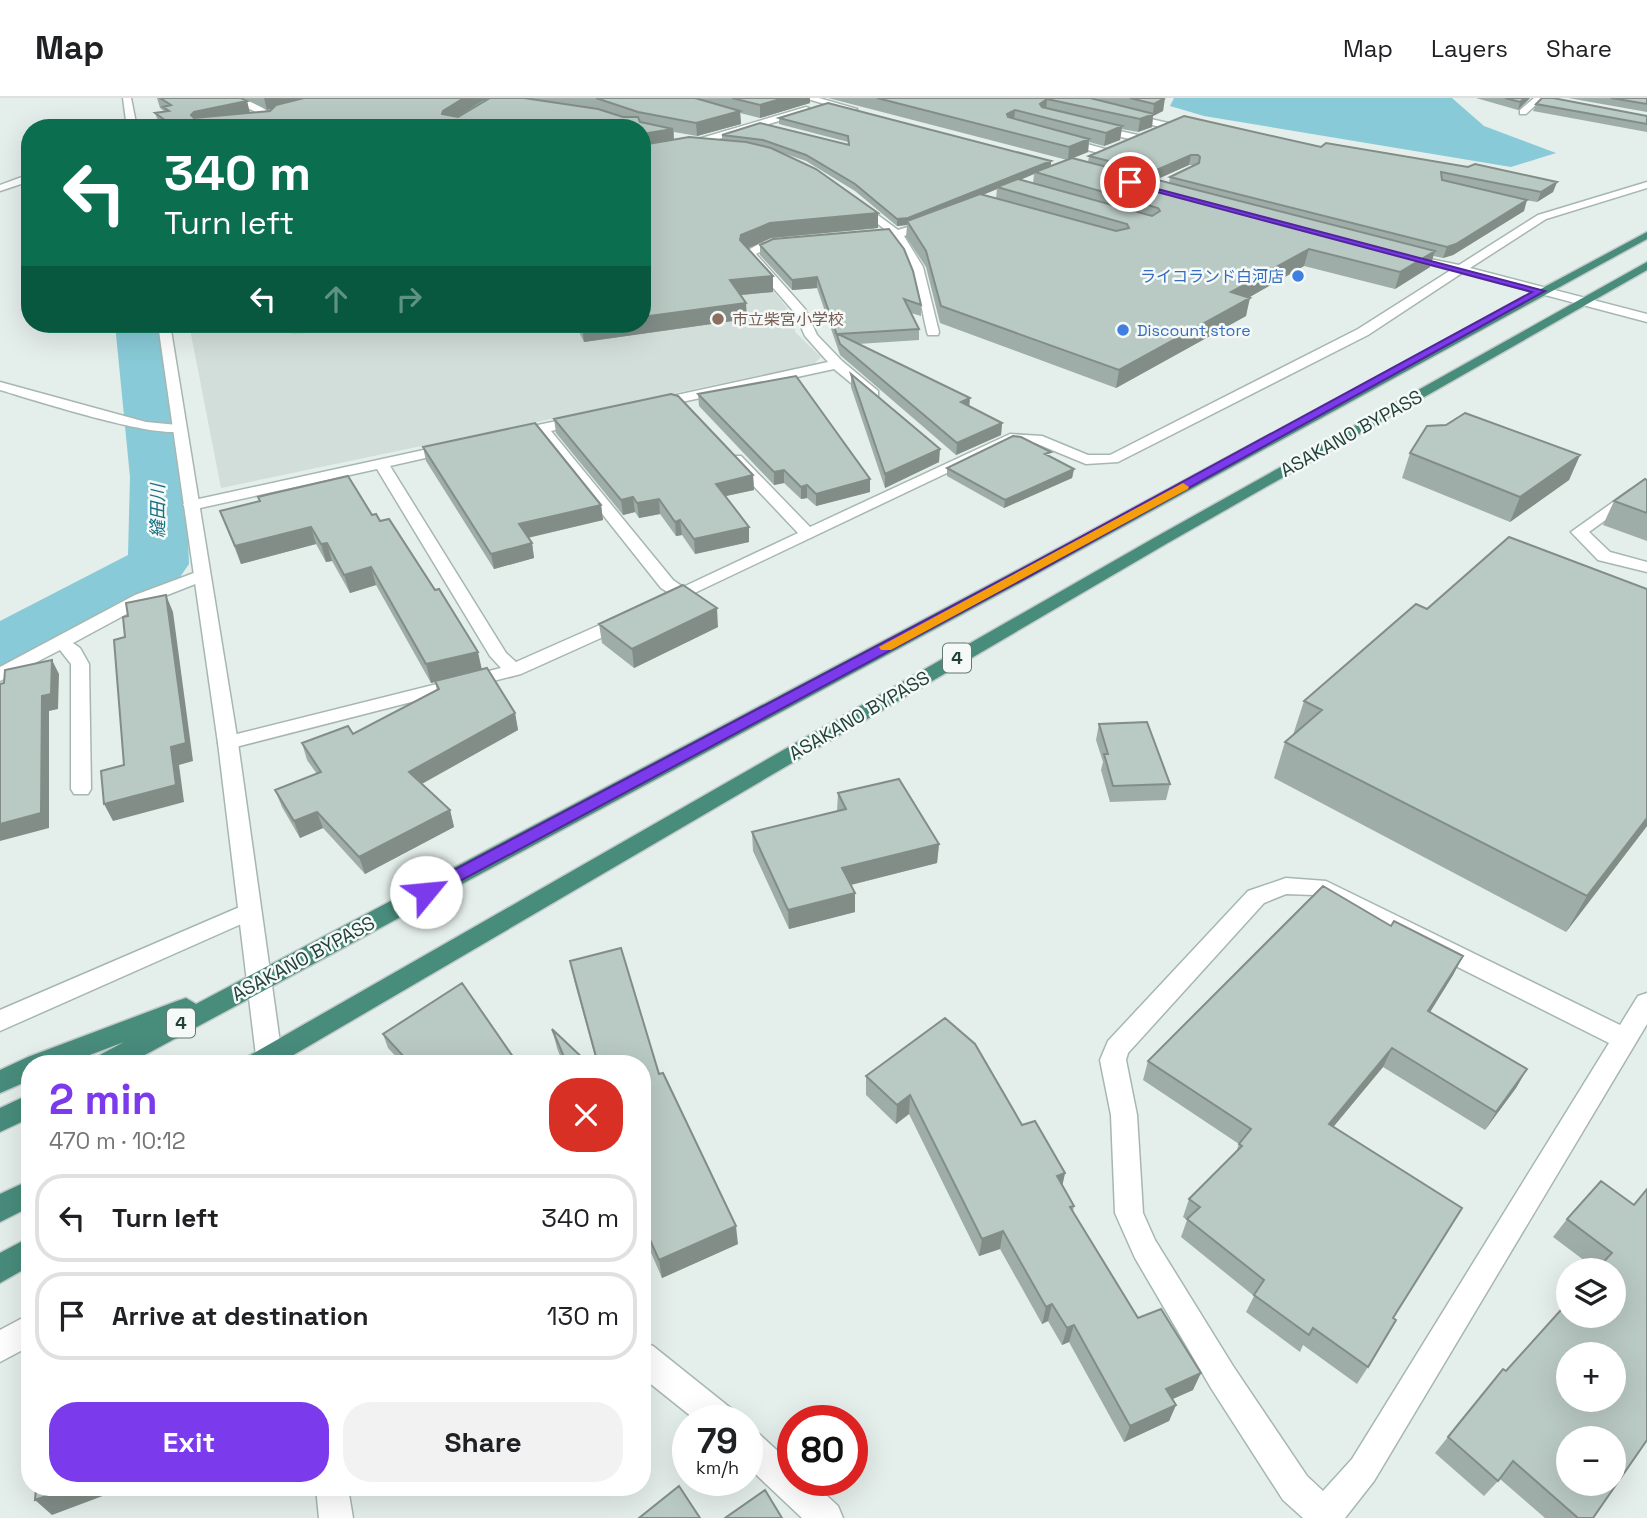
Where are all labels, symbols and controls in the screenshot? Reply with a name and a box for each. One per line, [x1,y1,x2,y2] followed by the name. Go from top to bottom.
[35,27,104,69] text: Map
[1343,33,1393,64] text: Map
[1431,33,1508,64] text: Layers
[1546,33,1612,64] text: Share
[164,142,311,204] text: 340 m
[49,147,140,238] icon: left
[1100,152,1160,212] pin
[1111,163,1149,201] icon: arrive
[164,203,294,243] text: Turn left
[1140,266,1284,287] place label: ライコランド白河店
[1290,268,1306,284] marker: ライコランド白河店
[244,280,282,318] icon: left
[317,280,355,318] icon: ahead
[390,280,428,318] icon: right
[732,309,844,330] place label: 市立柴宮小学校
[710,311,726,327] marker: 市立柴宮小学校
[1137,320,1251,341] place label: Discount store
[1115,322,1131,338] marker: Discount store
[1276,384,1427,483] street label: ASAKANO BYPASS
[146,482,169,538] water label: 縫田川
[943,644,971,672] road number: 4
[784,665,934,766] street label: ASAKANO BYPASS
[389,855,463,929] position arrow
[227,910,379,1007] street label: ASAKANO BYPASS
[167,1008,195,1038] road number: 4
[49,1073,158,1126] text: 2 min
[549,1078,623,1152] button: close
[49,1126,186,1156] text: 470 m · 10:12
[53,1199,91,1237] icon: left
[112,1201,219,1235] text: Turn left
[541,1201,619,1235] text: 340 m
[1556,1258,1626,1496] map controls
[1556,1258,1626,1328] button: layers
[53,1297,91,1335] icon: arrive
[112,1299,369,1333] text: Arrive at destination
[547,1299,619,1333] text: 130 m
[1556,1342,1626,1412] button: +
[49,1402,329,1482] button: Exit
[343,1402,623,1482] button: Share
[777,1405,868,1496] speed limit sign: 80
[697,1419,738,1463] text: 79
[1556,1426,1626,1496] button: −
[696,1456,739,1479] text: km/h

